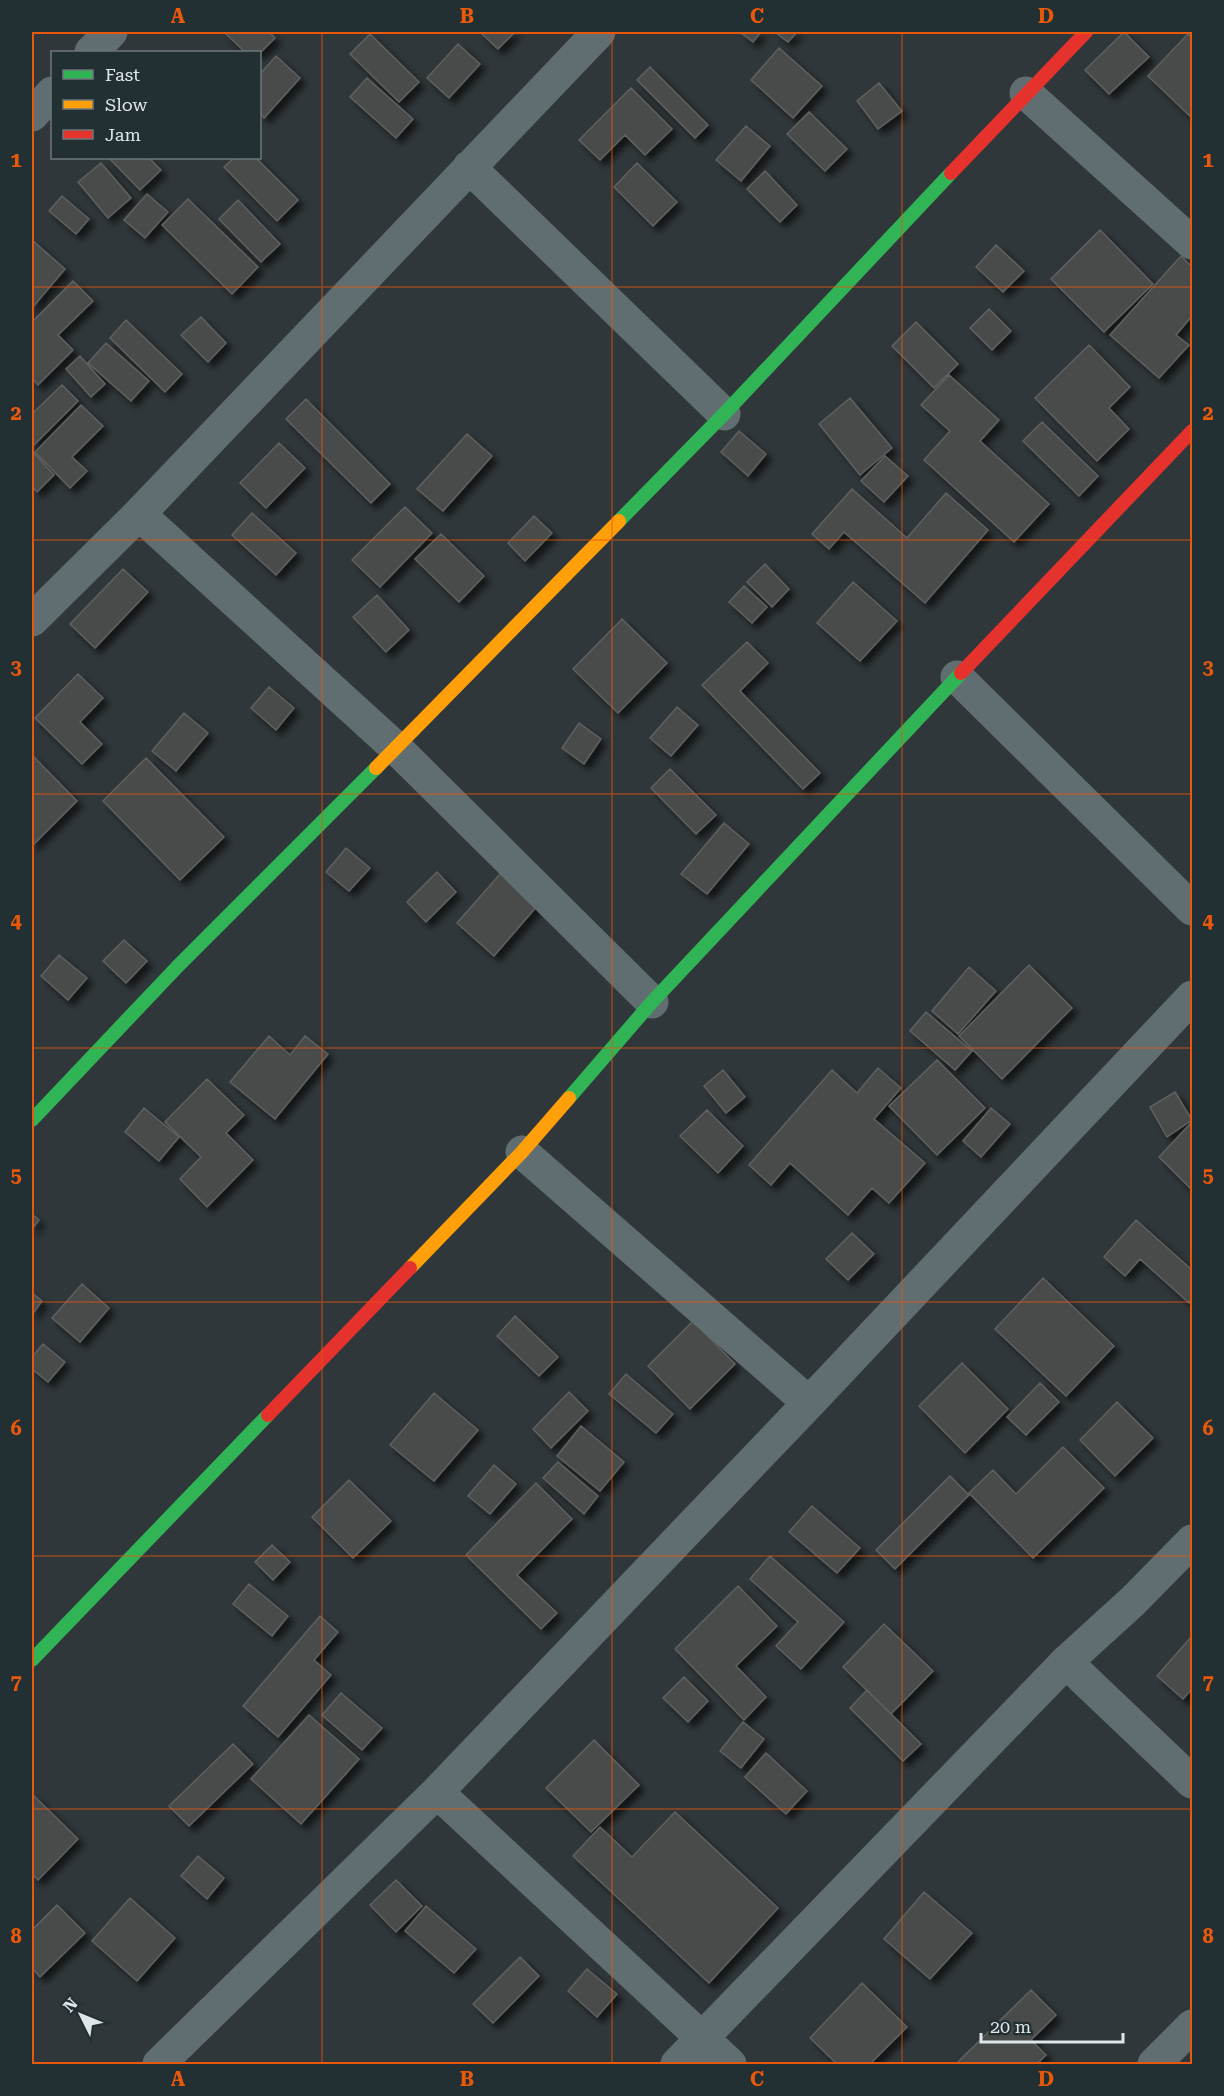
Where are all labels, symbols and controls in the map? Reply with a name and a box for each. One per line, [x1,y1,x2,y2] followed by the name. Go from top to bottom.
[171,4,186,28] text: A
[460,4,474,28] text: B
[750,4,764,28] text: C
[1038,4,1054,28] text: D
[51,51,261,159] legend
[105,64,140,85] text: Fast
[105,94,147,115] text: Slow
[105,124,141,145] text: Jam
[10,148,22,172] text: 1
[1202,148,1214,172] text: 1
[10,401,22,425] text: 2
[1202,401,1214,425] text: 2
[10,655,22,679] text: 3
[1202,655,1214,679] text: 3
[10,909,22,933] text: 4
[1202,909,1214,933] text: 4
[10,1163,22,1187] text: 5
[1202,1163,1214,1187] text: 5
[10,1416,22,1440] text: 6
[1202,1416,1214,1440] text: 6
[10,1670,22,1694] text: 7
[1202,1670,1214,1694] text: 7
[10,1924,22,1948] text: 8
[1202,1924,1214,1948] text: 8
[51,1985,111,2045] north arrow
[59,1994,82,2016] text: N
[981,2006,1124,2044] scale bar
[990,2016,1031,2037] text: 20 m
[171,2067,186,2091] text: A
[460,2067,474,2091] text: B
[750,2067,764,2091] text: C
[1038,2067,1054,2091] text: D

